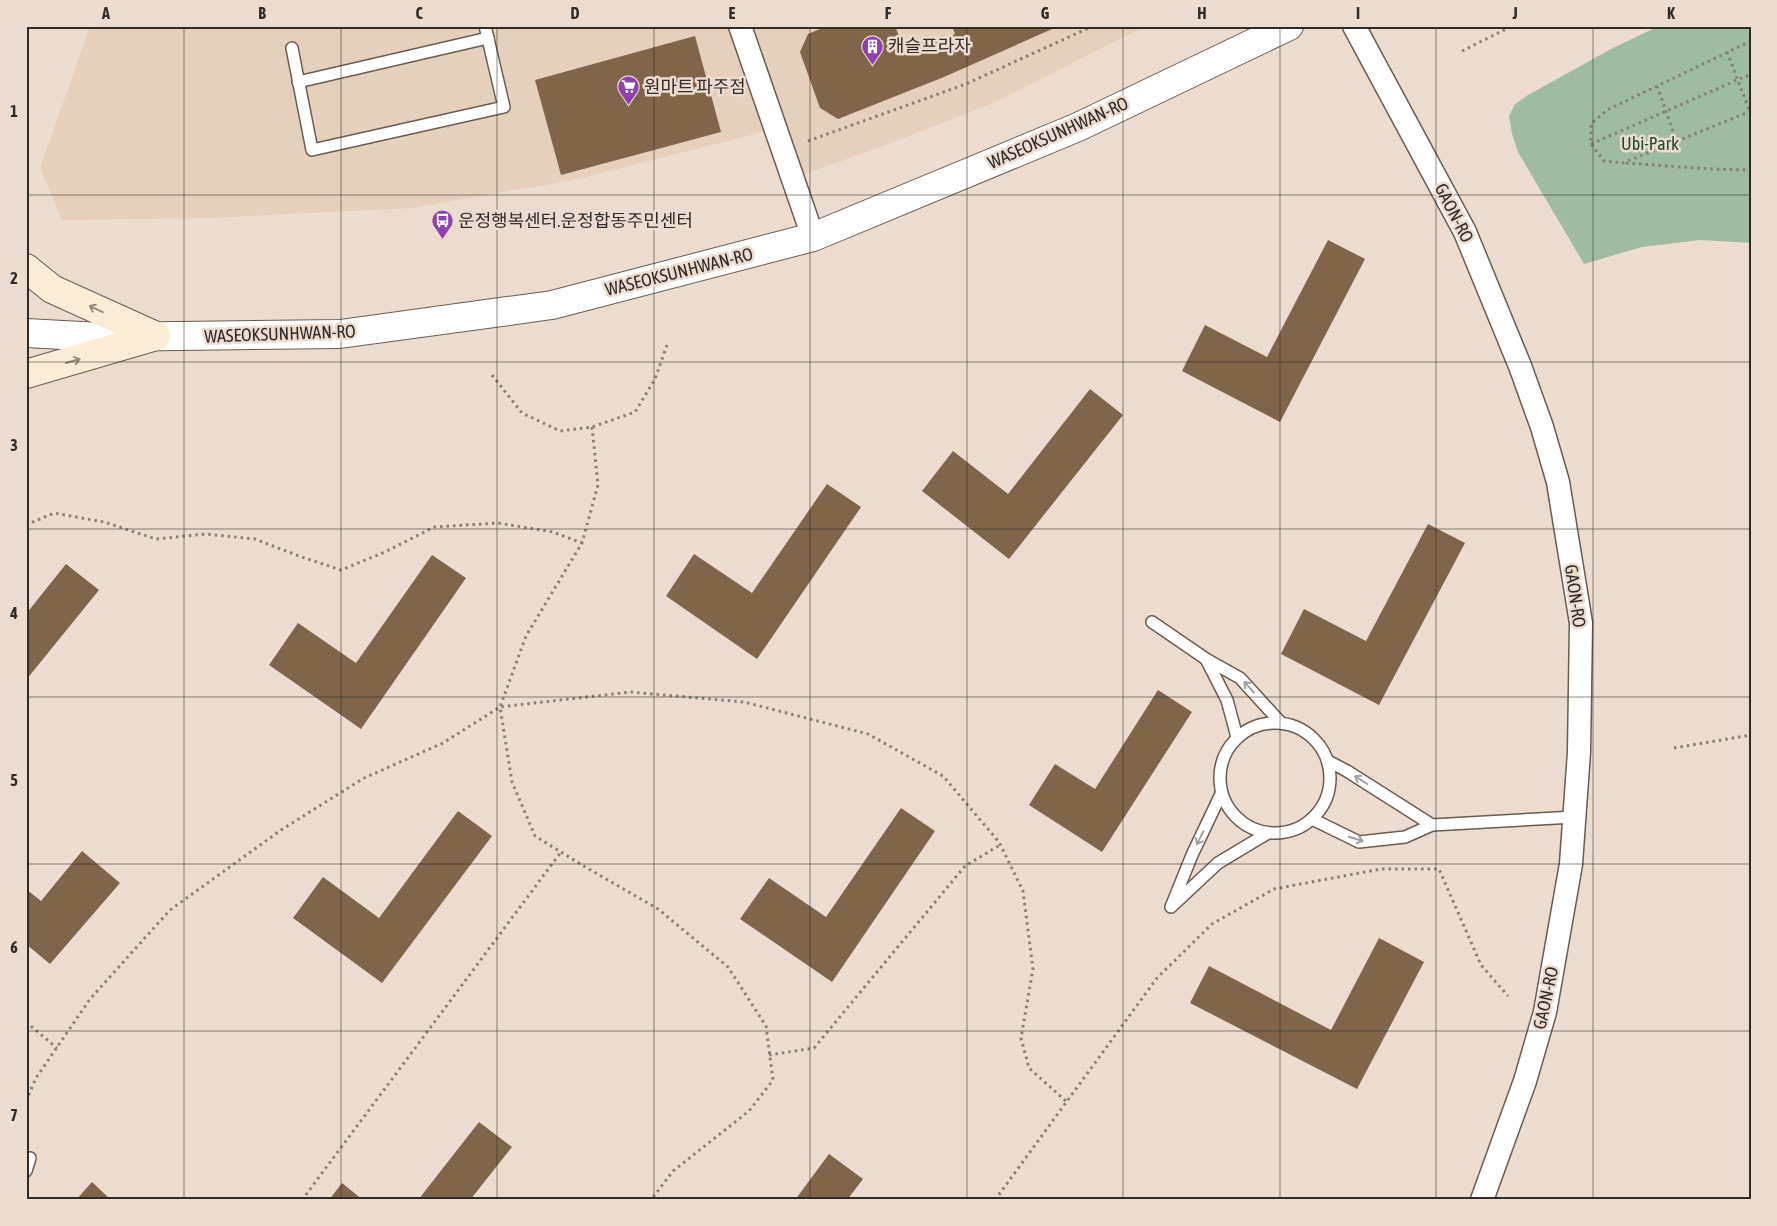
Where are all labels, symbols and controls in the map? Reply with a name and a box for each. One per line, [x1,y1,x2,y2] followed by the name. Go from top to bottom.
[101,4,110,22] text: A
[258,4,266,22] text: B
[415,4,423,22] text: C
[571,4,580,22] text: D
[729,4,736,22] text: E
[885,4,892,22] text: F
[1041,4,1050,22] text: G
[1197,4,1207,22] text: H
[1356,4,1360,22] text: I
[1511,4,1518,22] text: J
[1667,4,1675,22] text: K
[860,34,884,65] building icon: 캐슬프라자
[888,35,971,56] place label: 캐슬프라자
[616,75,640,106] supermarket icon: 원마트 파주점
[644,76,746,97] place label: 원마트 파주점
[984,92,1131,173] street label: WASEOKSUNHWAN-RO
[10,102,18,120] text: 1
[1621,133,1679,154] park label: Ubi-Park
[1431,180,1478,246] street label: GAON-RO
[430,209,454,240] bus stop icon: 운정행복센터.운정합동주민센터
[458,210,693,231] place label: 운정행복센터.운정합동주민센터
[603,243,755,300] street label: WASEOKSUNHWAN-RO
[10,269,18,287] text: 2
[89,303,104,313] one-way arrow
[204,320,356,347] street label: WASEOKSUNHWAN-RO
[65,355,81,365] one-way arrow
[10,436,18,454] text: 3
[1561,563,1590,629] street label: GAON-RO
[9,604,18,622] text: 4
[1243,680,1255,693] one-way arrow
[10,771,18,789] text: 5
[1355,775,1369,785] one-way arrow
[1195,830,1204,845] one-way arrow
[1348,835,1364,844] one-way arrow
[10,938,18,956] text: 6
[1529,965,1562,1031] street label: GAON-RO
[10,1106,18,1124] text: 7

